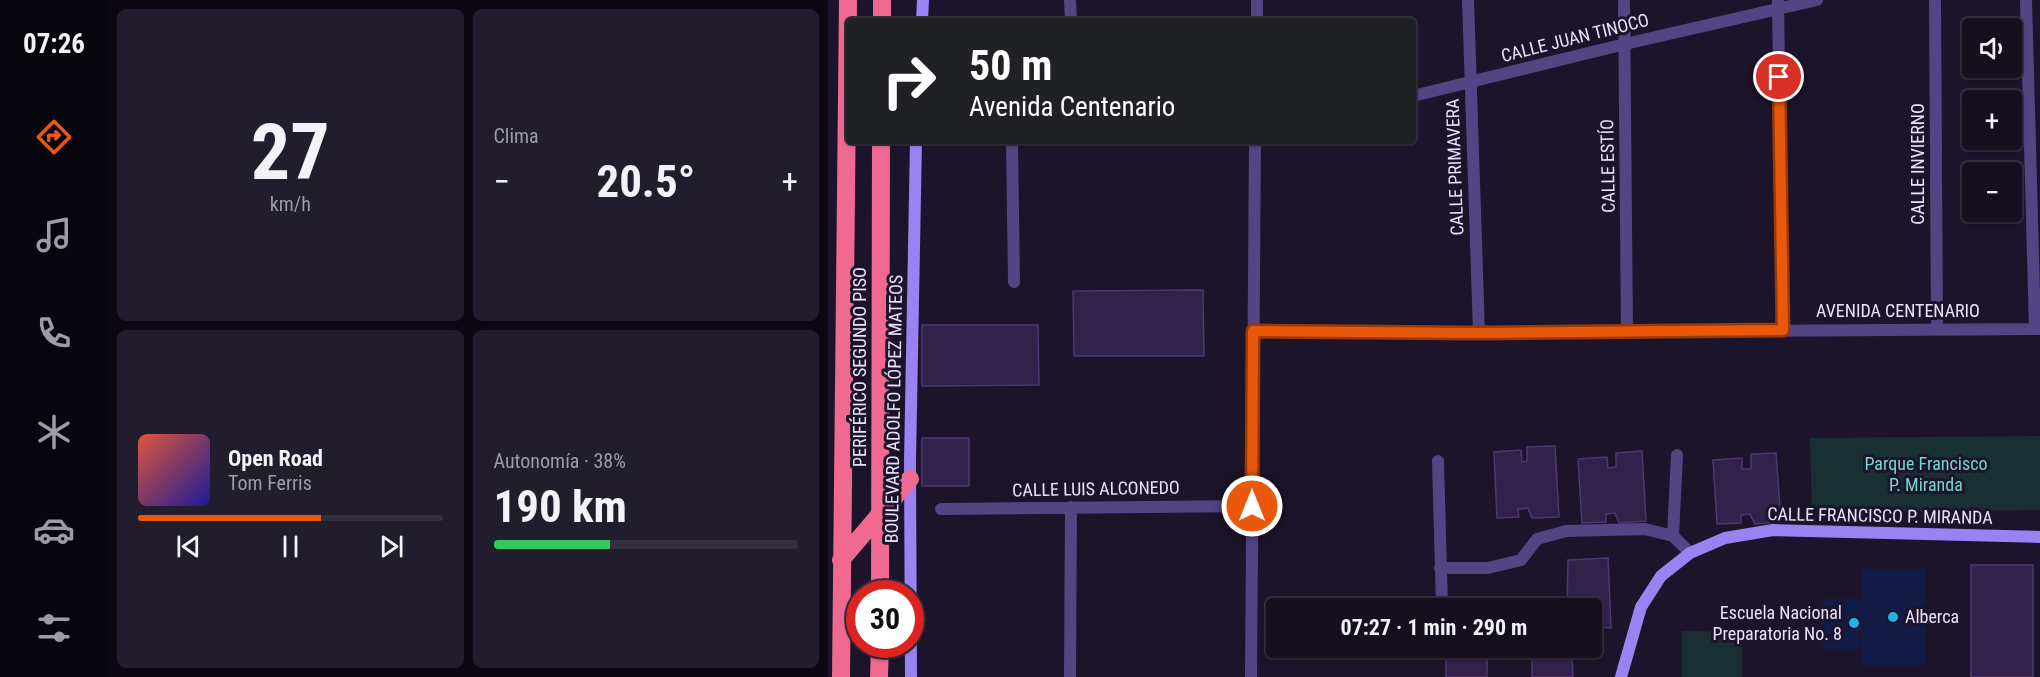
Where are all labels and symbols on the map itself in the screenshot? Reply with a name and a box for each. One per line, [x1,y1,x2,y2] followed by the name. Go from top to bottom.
[1499,9,1651,66] street label: CALLE JUAN TINOCO
[1753,51,1804,102] pin
[1442,97,1467,236] street label: CALLE PRIMAVERA
[1907,103,1928,225] street label: CALLE INVIERNO
[1596,119,1619,213] street label: CALLE ESTÍO
[849,267,870,467] street label: PERIFÉRICO SEGUNDO PISO
[881,275,906,543] street label: BOULEVARD ADOLFO LÓPEZ MATEOS
[1816,300,1980,321] street label: AVENIDA CENTENARIO
[1864,453,1988,495] park label: Parque Francisco P. Miranda
[1220,474,1284,538] position arrow
[1012,477,1180,500] street label: CALLE LUIS ALCONEDO
[1767,503,1993,528] street label: CALLE FRANCISCO P. MIRANDA
[846,580,924,658] speed limit sign: 30
[1713,602,1842,644] place label: Escuela Nacional Preparatoria No. 8
[1905,606,1959,627] place label: Alberca
[1886,610,1900,624] marker: Alberca
[1847,616,1861,630] marker: Escuela Nacional Preparatoria No. 8

